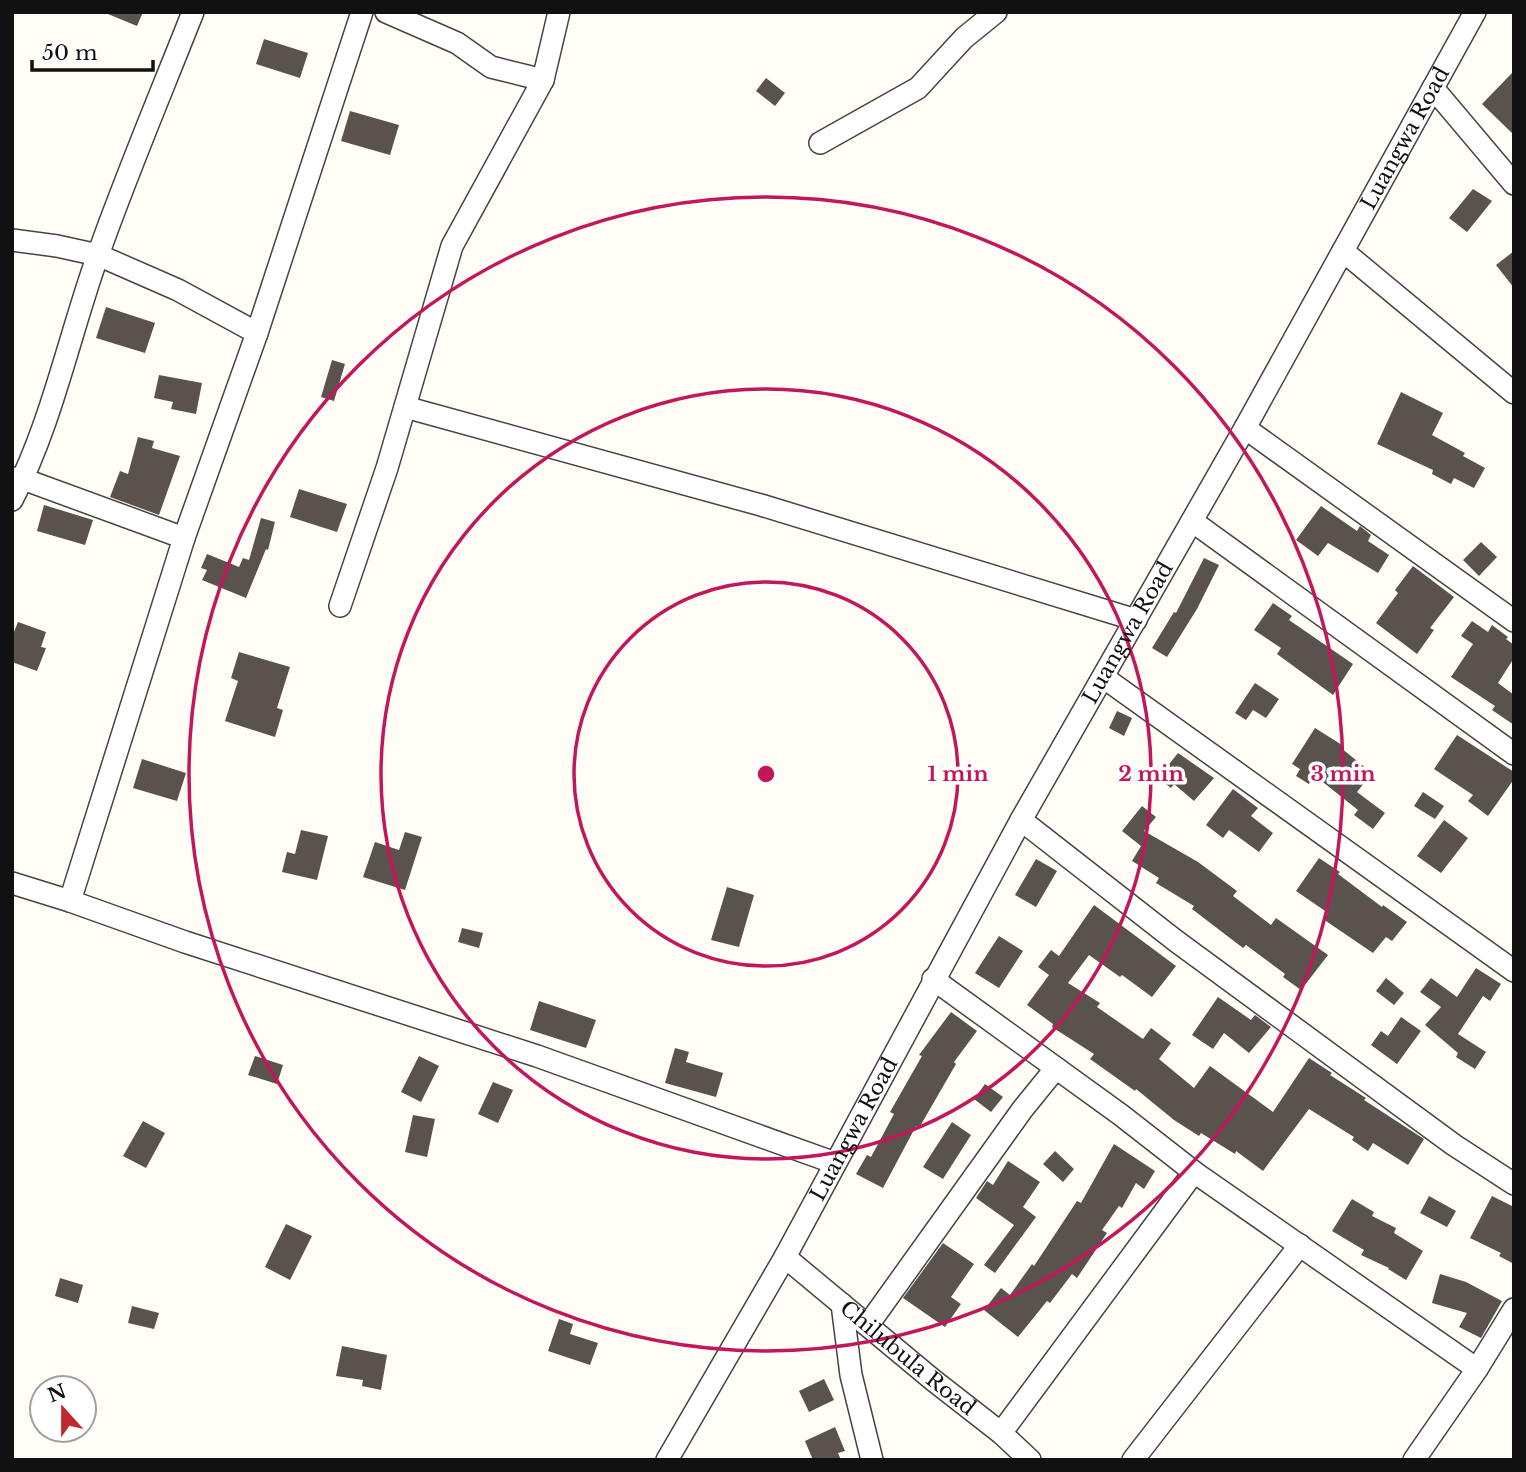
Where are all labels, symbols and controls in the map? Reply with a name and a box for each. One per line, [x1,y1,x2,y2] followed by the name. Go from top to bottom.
[32,28,152,72] scale bar
[42,40,98,66] text: 50 m
[1355,62,1455,214] street label: Luangwa Road
[1077,557,1179,708] street label: Luangwa Road
[928,761,988,787] text: 1 min
[1118,761,1184,787] text: 2 min
[1310,761,1376,787] text: 3 min
[754,762,778,786] centre of rings
[805,1053,903,1205] street label: Luangwa Road
[835,1295,981,1421] street label: Chilubula Road
[28,1374,98,1444] north arrow
[45,1380,70,1408] text: N

